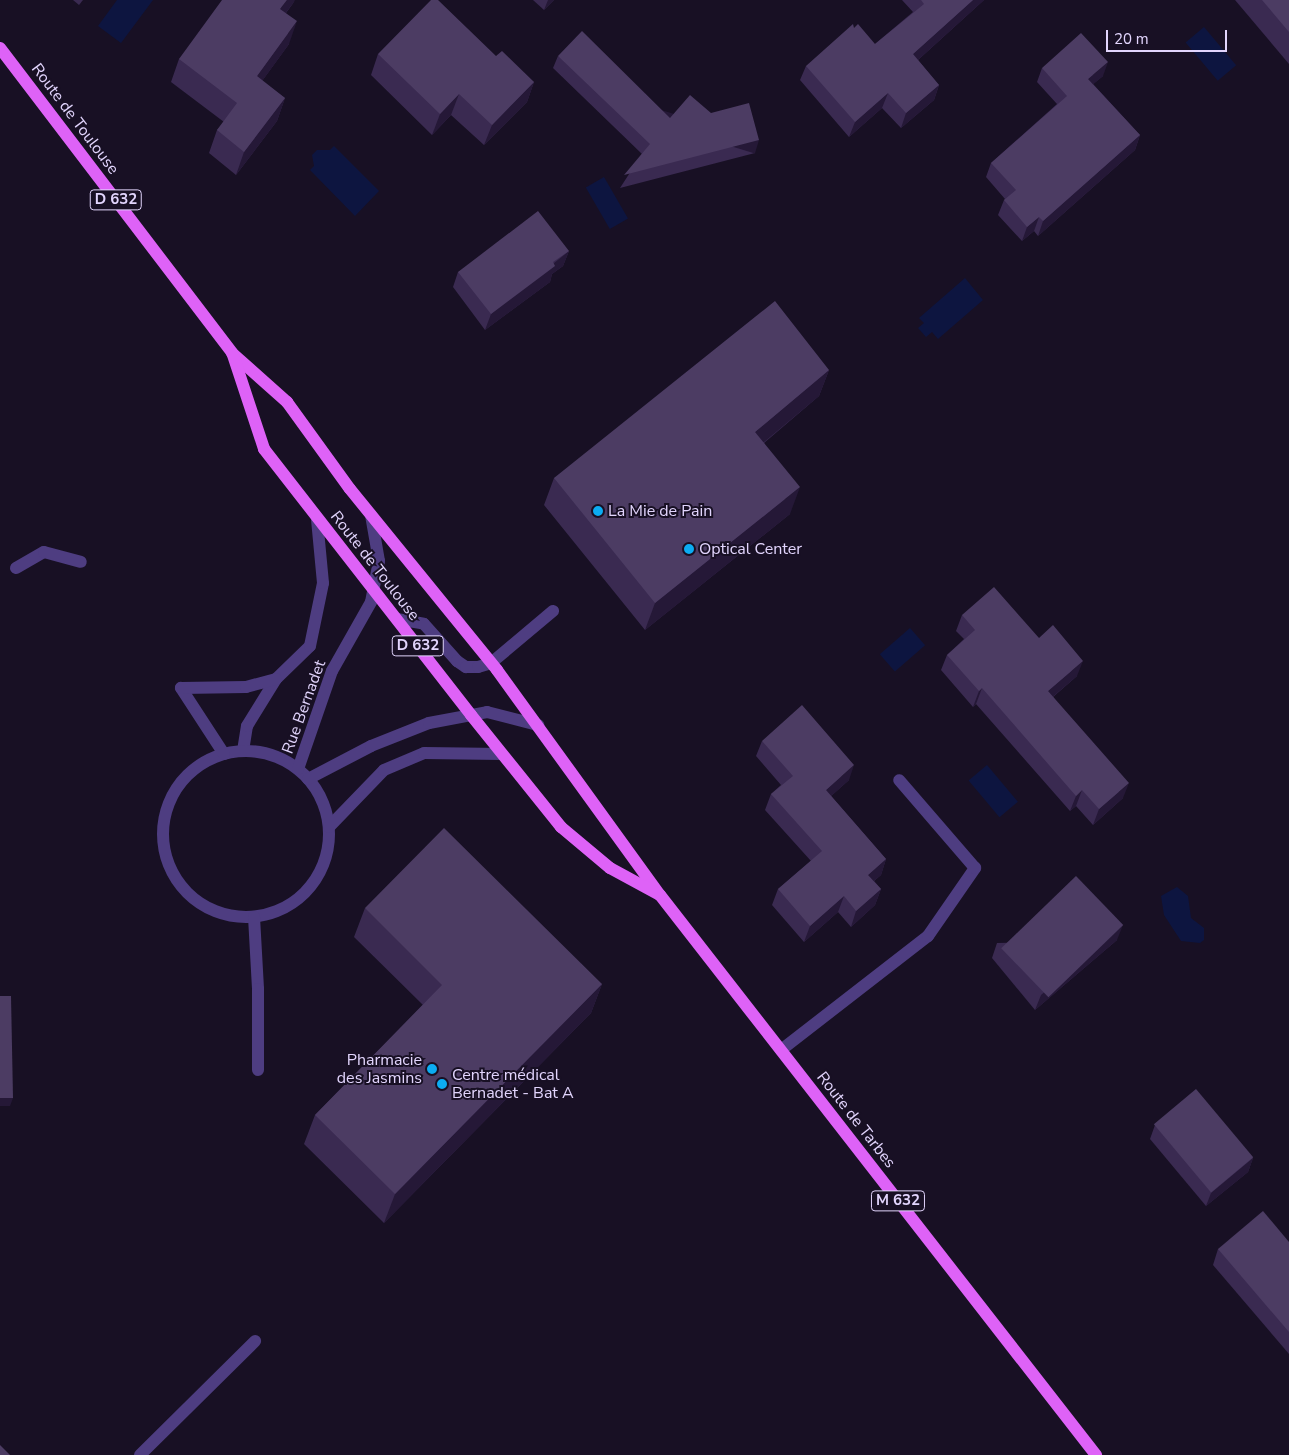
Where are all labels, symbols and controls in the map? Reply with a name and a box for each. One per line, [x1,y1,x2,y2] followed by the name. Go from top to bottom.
[1109,20,1230,52] scale bar
[1114,29,1149,49] text: 20 m
[27,60,123,178] street label: Route de Toulouse
[90,188,142,212] road number: D 632
[608,501,712,521] place label: La Mie de Pain
[592,505,604,517] marker: La Mie de Pain
[326,507,424,625] street label: Route de Toulouse
[699,539,802,559] place label: Optical Center
[683,543,695,555] marker: Optical Center
[392,634,444,658] road number: D 632
[278,658,330,756] street label: Rue Bernadet
[337,1050,422,1088] place label: Pharmacie des Jasmins
[426,1063,438,1075] marker: Pharmacie des Jasmins
[452,1065,574,1103] place label: Centre médical Bernadet - Bat A
[813,1068,899,1172] street label: Route de Tarbes
[436,1078,448,1090] marker: Centre médical Bernadet - Bat A
[870,1188,926,1214] road number: M 632

